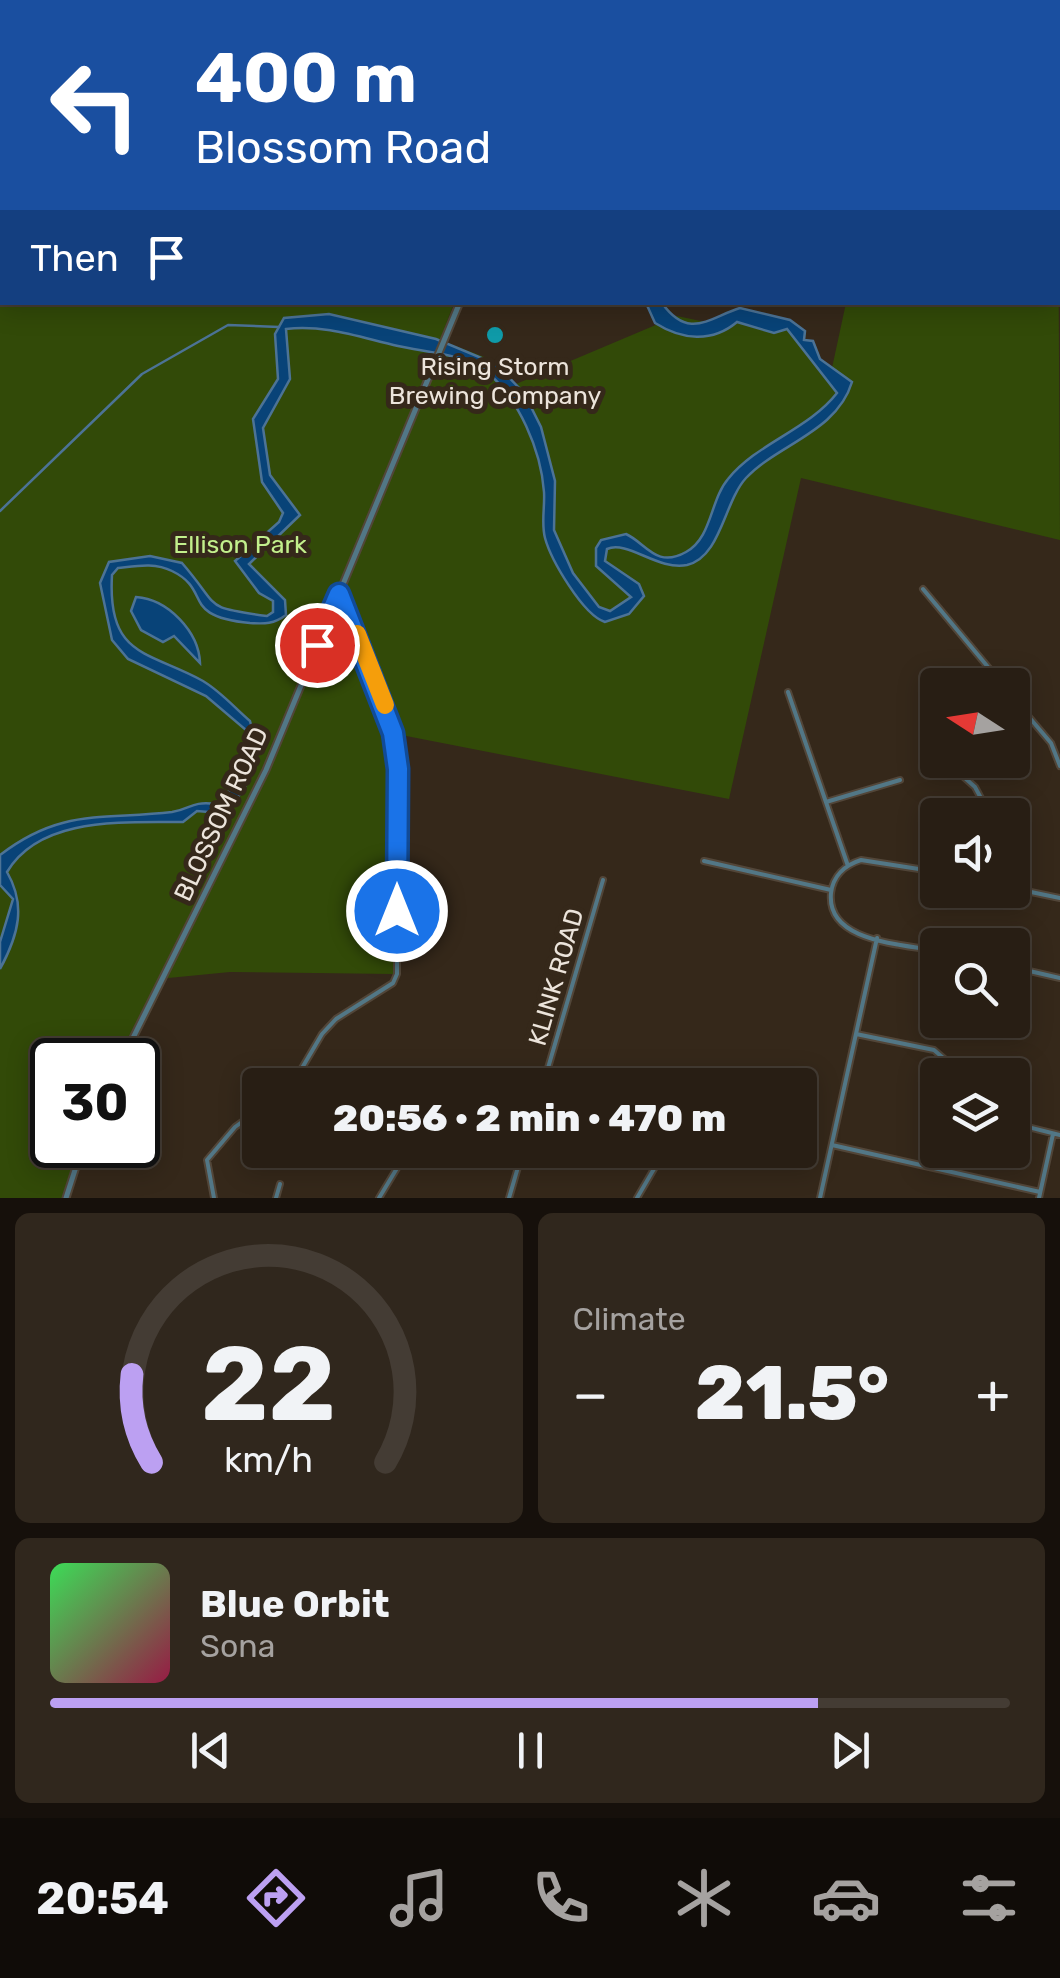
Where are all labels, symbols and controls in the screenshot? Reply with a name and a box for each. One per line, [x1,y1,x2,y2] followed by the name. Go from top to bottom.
[195,37,417,120] text: 400 m
[30,40,160,170] icon: left
[195,121,491,174] text: Blossom Road
[139,230,194,285] icon: arrive
[30,235,119,281] text: Then
[484,324,506,346] marker: Rising Storm Brewing Company
[389,352,601,410] place label: Rising Storm Brewing Company
[173,530,307,559] park label: Ellison Park
[275,603,360,688] pin
[290,618,345,673] icon: arrive
[920,668,1030,778] north arrow
[920,668,1030,1168] map controls
[168,723,274,905] street label: BLOSSOM ROAD
[920,798,1030,908] button: sound
[345,859,449,963] position arrow
[523,905,589,1049] street label: KLINK ROAD
[920,928,1030,1038] button: search
[30,1038,160,1168] speed limit sign: 30
[920,1058,1030,1168] button: layers
[333,1095,726,1141] text: 20:56 · 2 min · 470 m
[573,1300,686,1338] text: Climate
[201,1323,336,1446] text: 22
[695,1349,889,1438] text: 21.5°
[573,1362,608,1427] text: −
[976,1362,1010,1427] text: +
[224,1439,313,1481] text: km/h
[200,1581,390,1627] text: Blue Orbit
[200,1627,275,1665] text: Sona
[183,1723,238,1778] icon: previous
[503,1723,558,1778] icon: pause
[823,1723,878,1778] icon: next
[241,1863,311,1933] icon: directions
[384,1863,454,1933] icon: music
[526,1863,596,1933] icon: phone
[669,1863,739,1933] icon: climate
[811,1863,881,1933] icon: car
[954,1863,1024,1933] icon: filters
[36,1872,169,1925] text: 20:54

